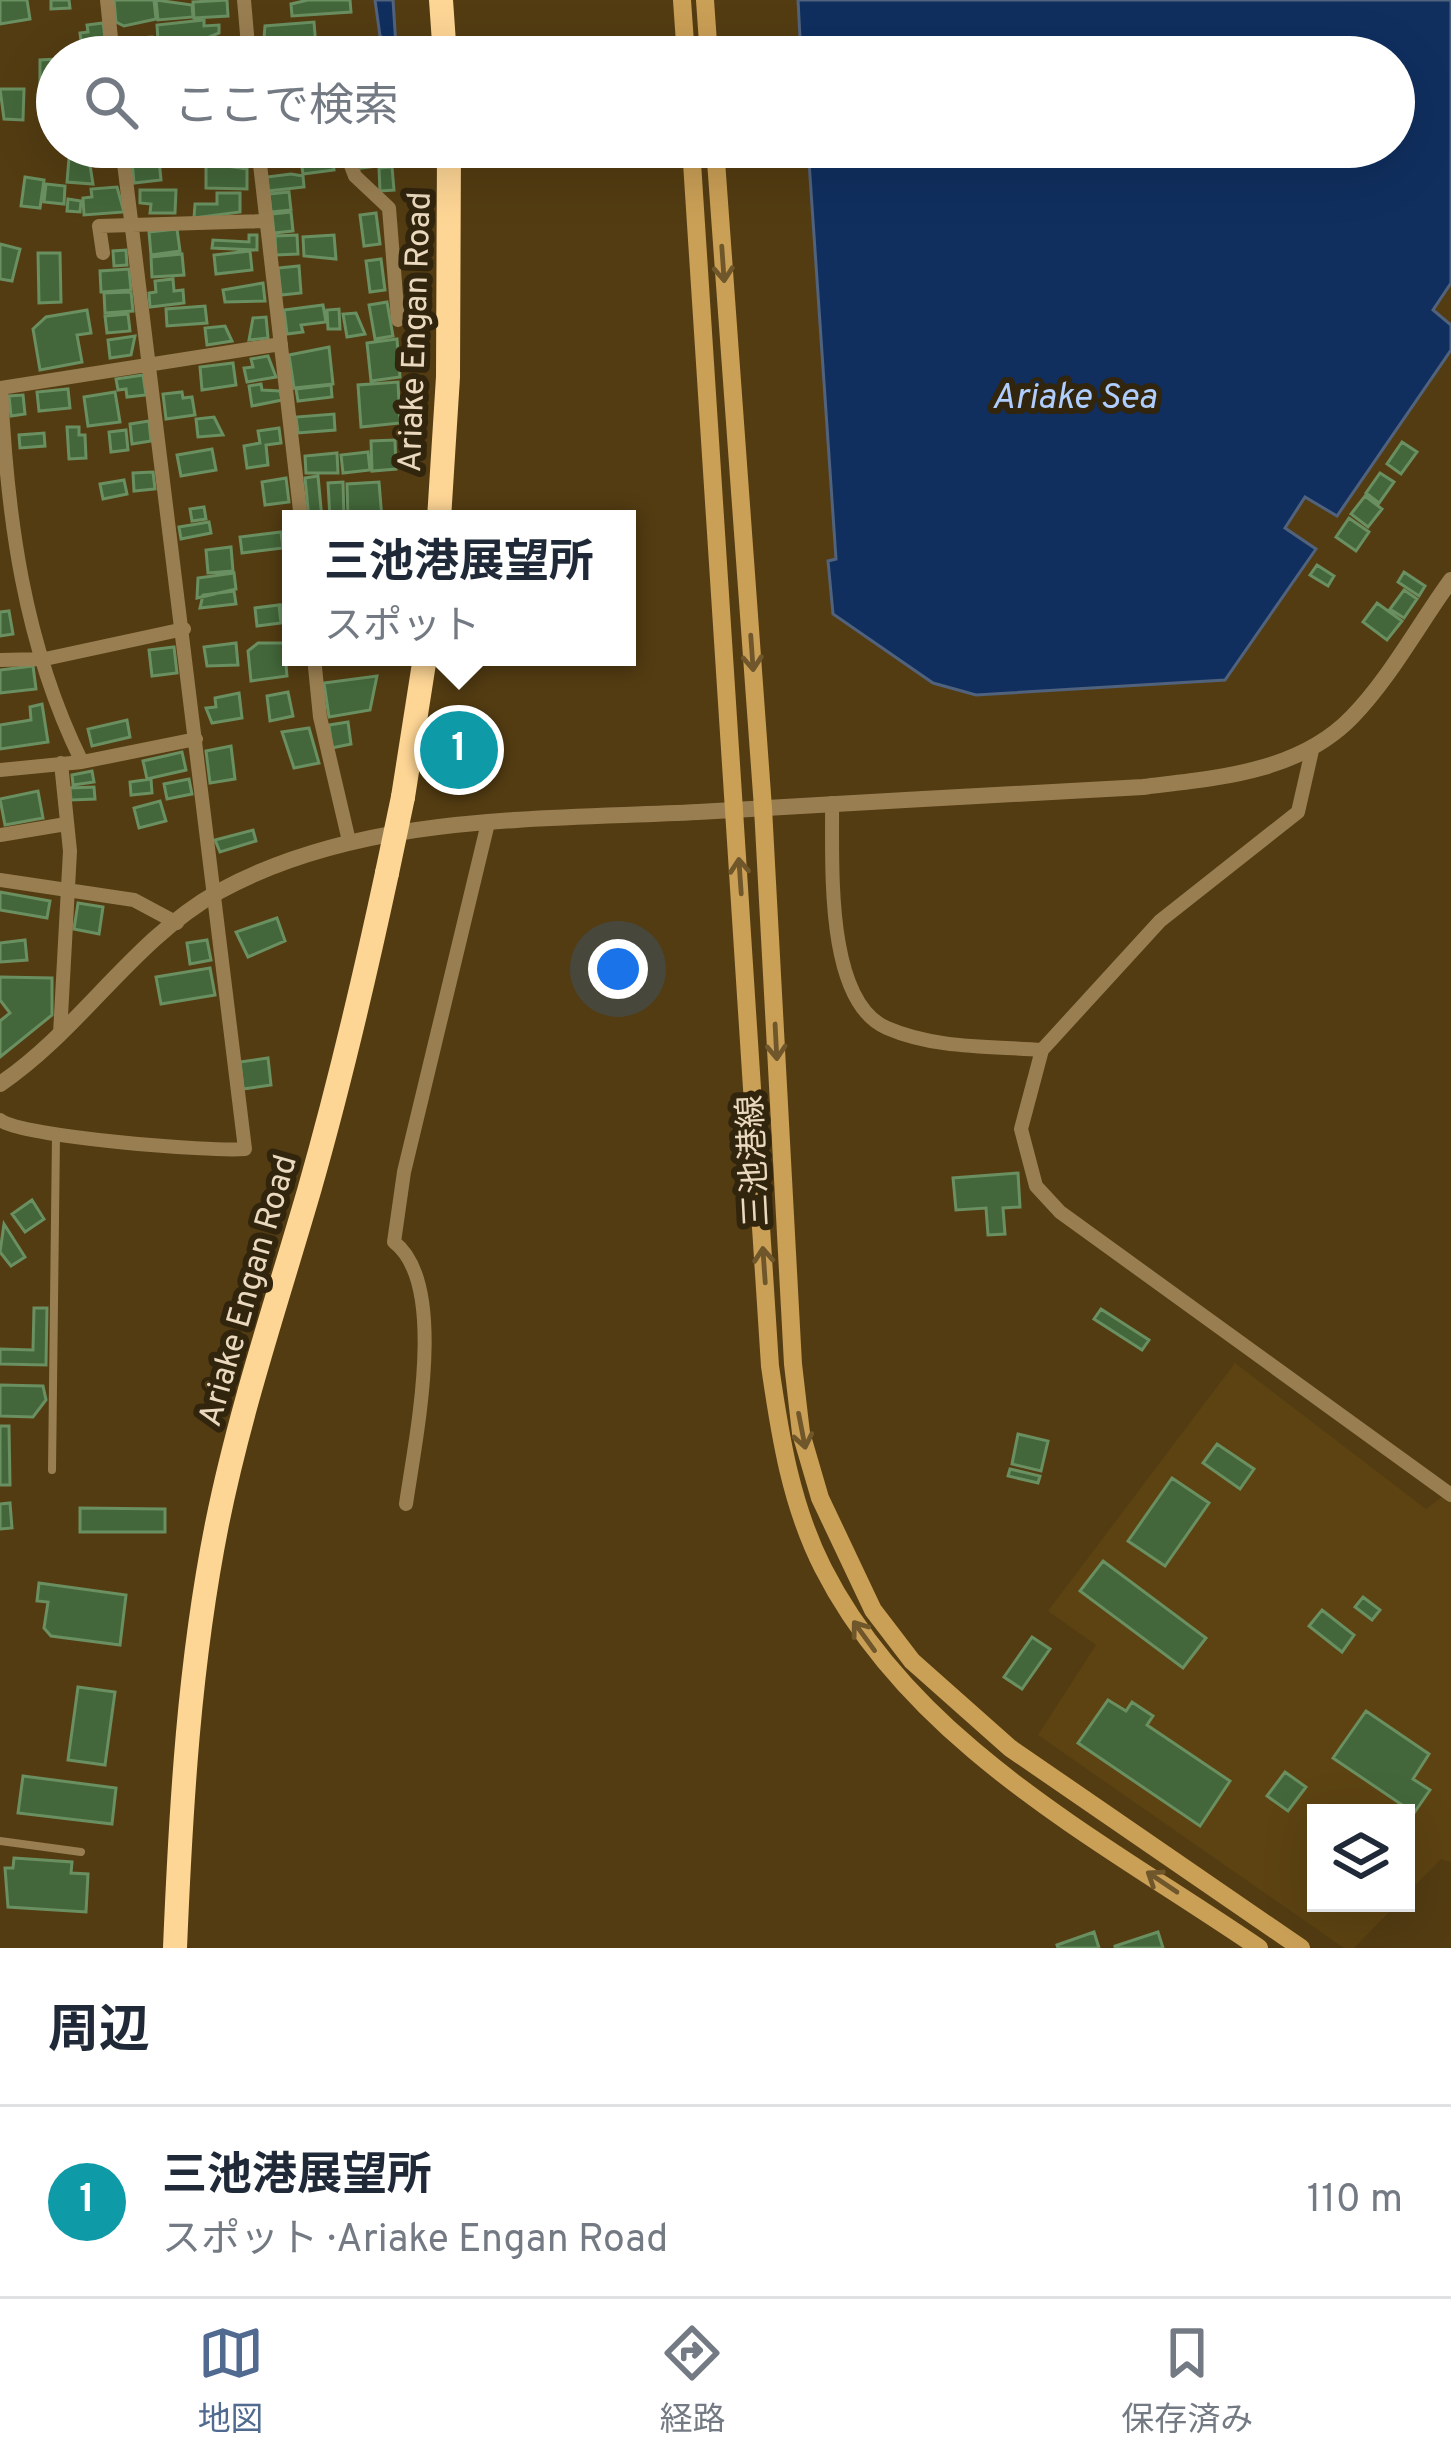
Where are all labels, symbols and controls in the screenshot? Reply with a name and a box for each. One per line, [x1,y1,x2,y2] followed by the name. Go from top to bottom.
[36,36,1415,168] search box
[78,69,144,135] icon: search
[174,80,399,137] text: ここで検索
[391,191,443,473] street label: Ariake Engan Road
[711,244,734,283] one-way arrow
[991,376,1157,422] water label: Ariake Sea
[282,510,636,666] popup
[324,536,594,593] text: 三池港展望所
[324,604,480,653] text: スポット
[740,633,763,672] one-way arrow
[420,705,498,795] pin: 1
[728,857,751,896] one-way arrow
[588,939,648,999] your location
[764,1022,787,1061] one-way arrow
[732,1094,780,1228] street label: 三池港線
[191,1150,309,1432] street label: Ariake Engan Road
[752,1246,775,1285] one-way arrow
[792,1410,815,1449] one-way arrow
[851,1620,877,1653] one-way arrow
[1307,1804,1415,1912] map controls
[1307,1804,1415,1912] button: layers
[1146,1870,1180,1895] one-way arrow
[48,2001,150,2066] text: 周辺
[162,2149,432,2206] text: 三池港展望所
[79,2177,95,2226] text: 1
[1307,2177,1403,2226] text: 110 m
[162,2217,668,2266] text: スポット · Ariake Engan Road
[198,2320,264,2443] tab: 地図
[659,2320,725,2443] tab: 経路
[1121,2320,1253,2443] tab: 保存済み

